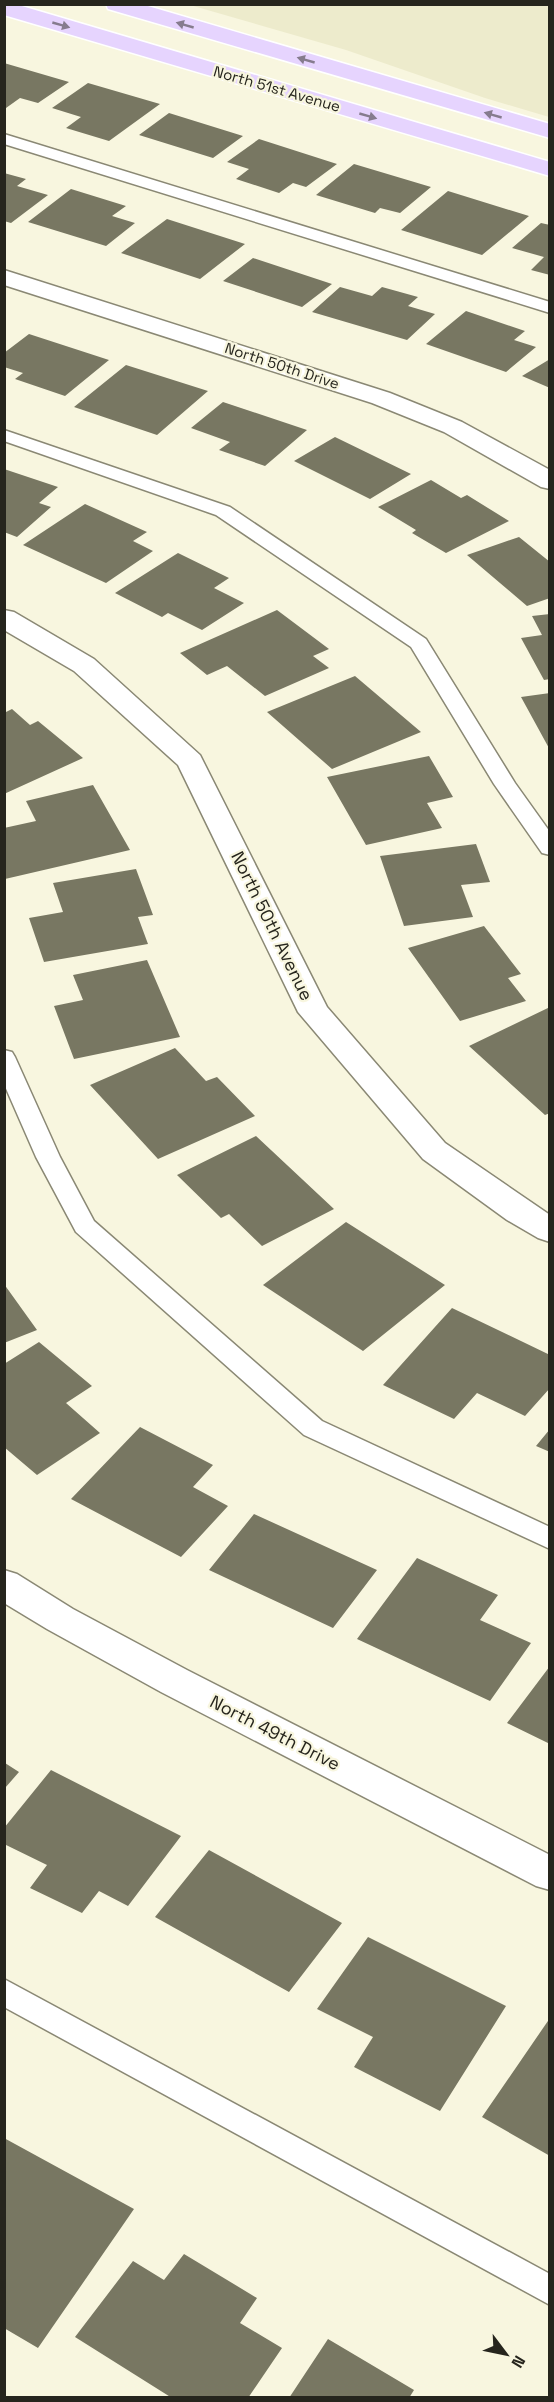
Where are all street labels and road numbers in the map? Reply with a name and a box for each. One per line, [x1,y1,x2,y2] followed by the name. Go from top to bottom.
[211,61,343,116] street label: North 51st Avenue
[222,338,342,393] street label: North 50th Drive
[226,847,319,1004] street label: North 50th Avenue
[206,1690,344,1775] street label: North 49th Drive

